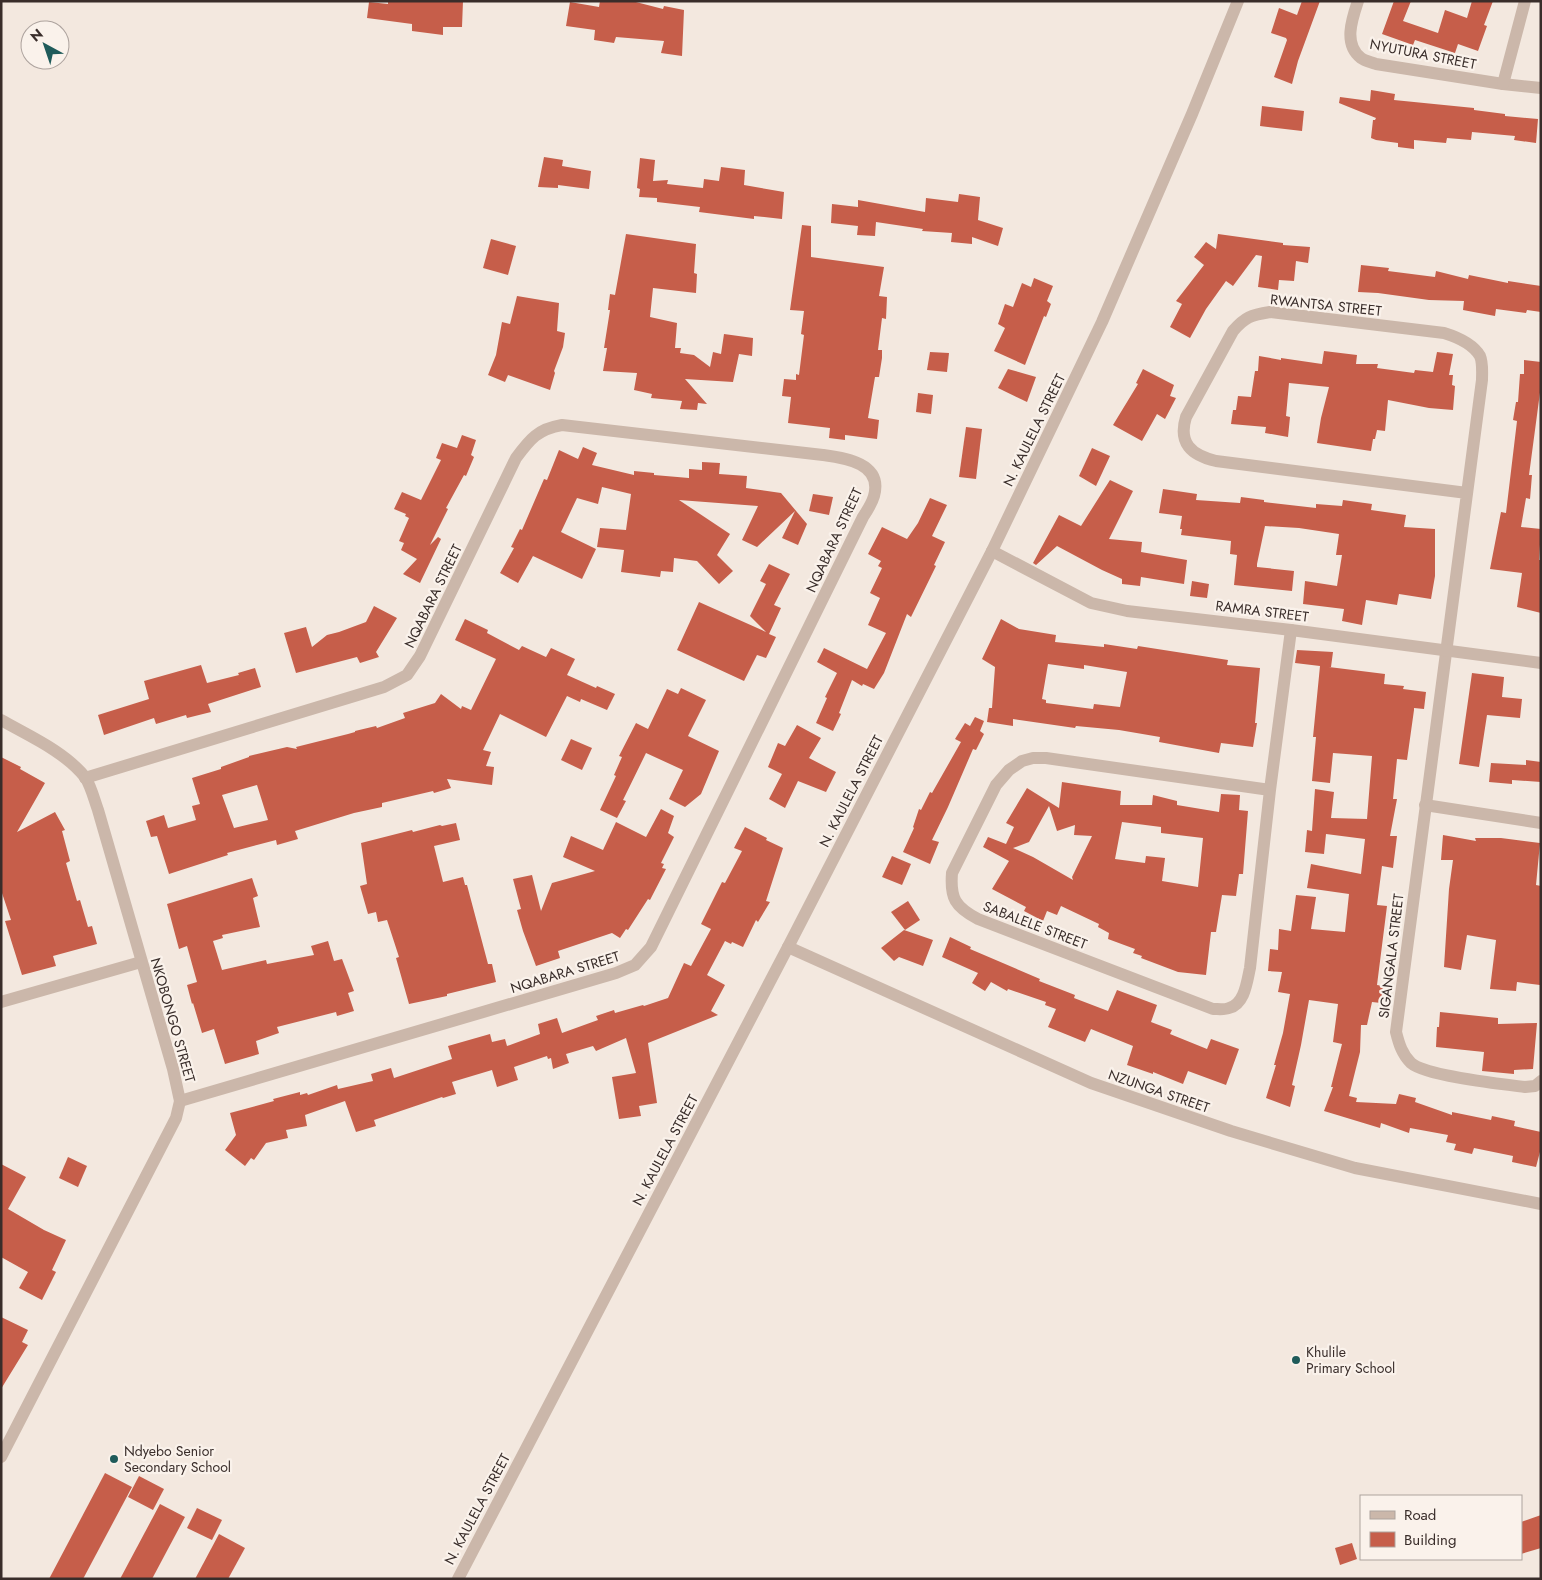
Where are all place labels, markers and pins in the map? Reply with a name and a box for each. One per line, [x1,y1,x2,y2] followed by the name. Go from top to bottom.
[1306,1342,1395,1378] place label: Khulile Primary School
[1290,1354,1302,1366] marker: Khulile Primary School
[124,1441,231,1477] place label: Ndyebo Senior Secondary School
[108,1453,120,1465] marker: Ndyebo Senior Secondary School

